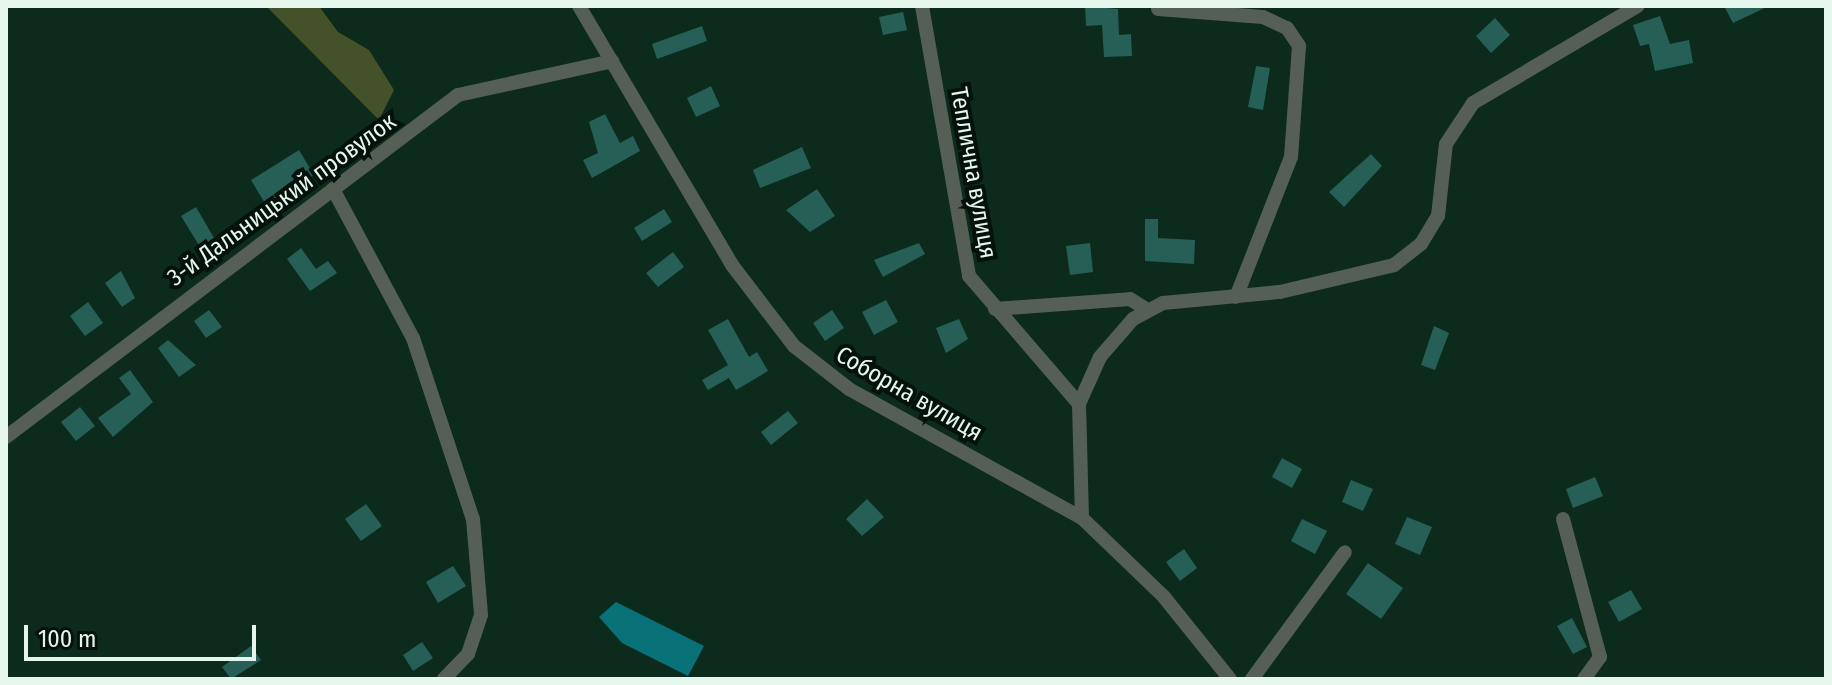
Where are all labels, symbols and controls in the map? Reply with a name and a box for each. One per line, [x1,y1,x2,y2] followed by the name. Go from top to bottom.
[944,85,1002,261] street label: Теплична вулиця
[162,107,402,293] street label: 3-й Дальницький провулок
[831,340,987,448] street label: Соборна вулиця
[28,609,260,659] scale bar
[38,625,96,653] text: 100 m

